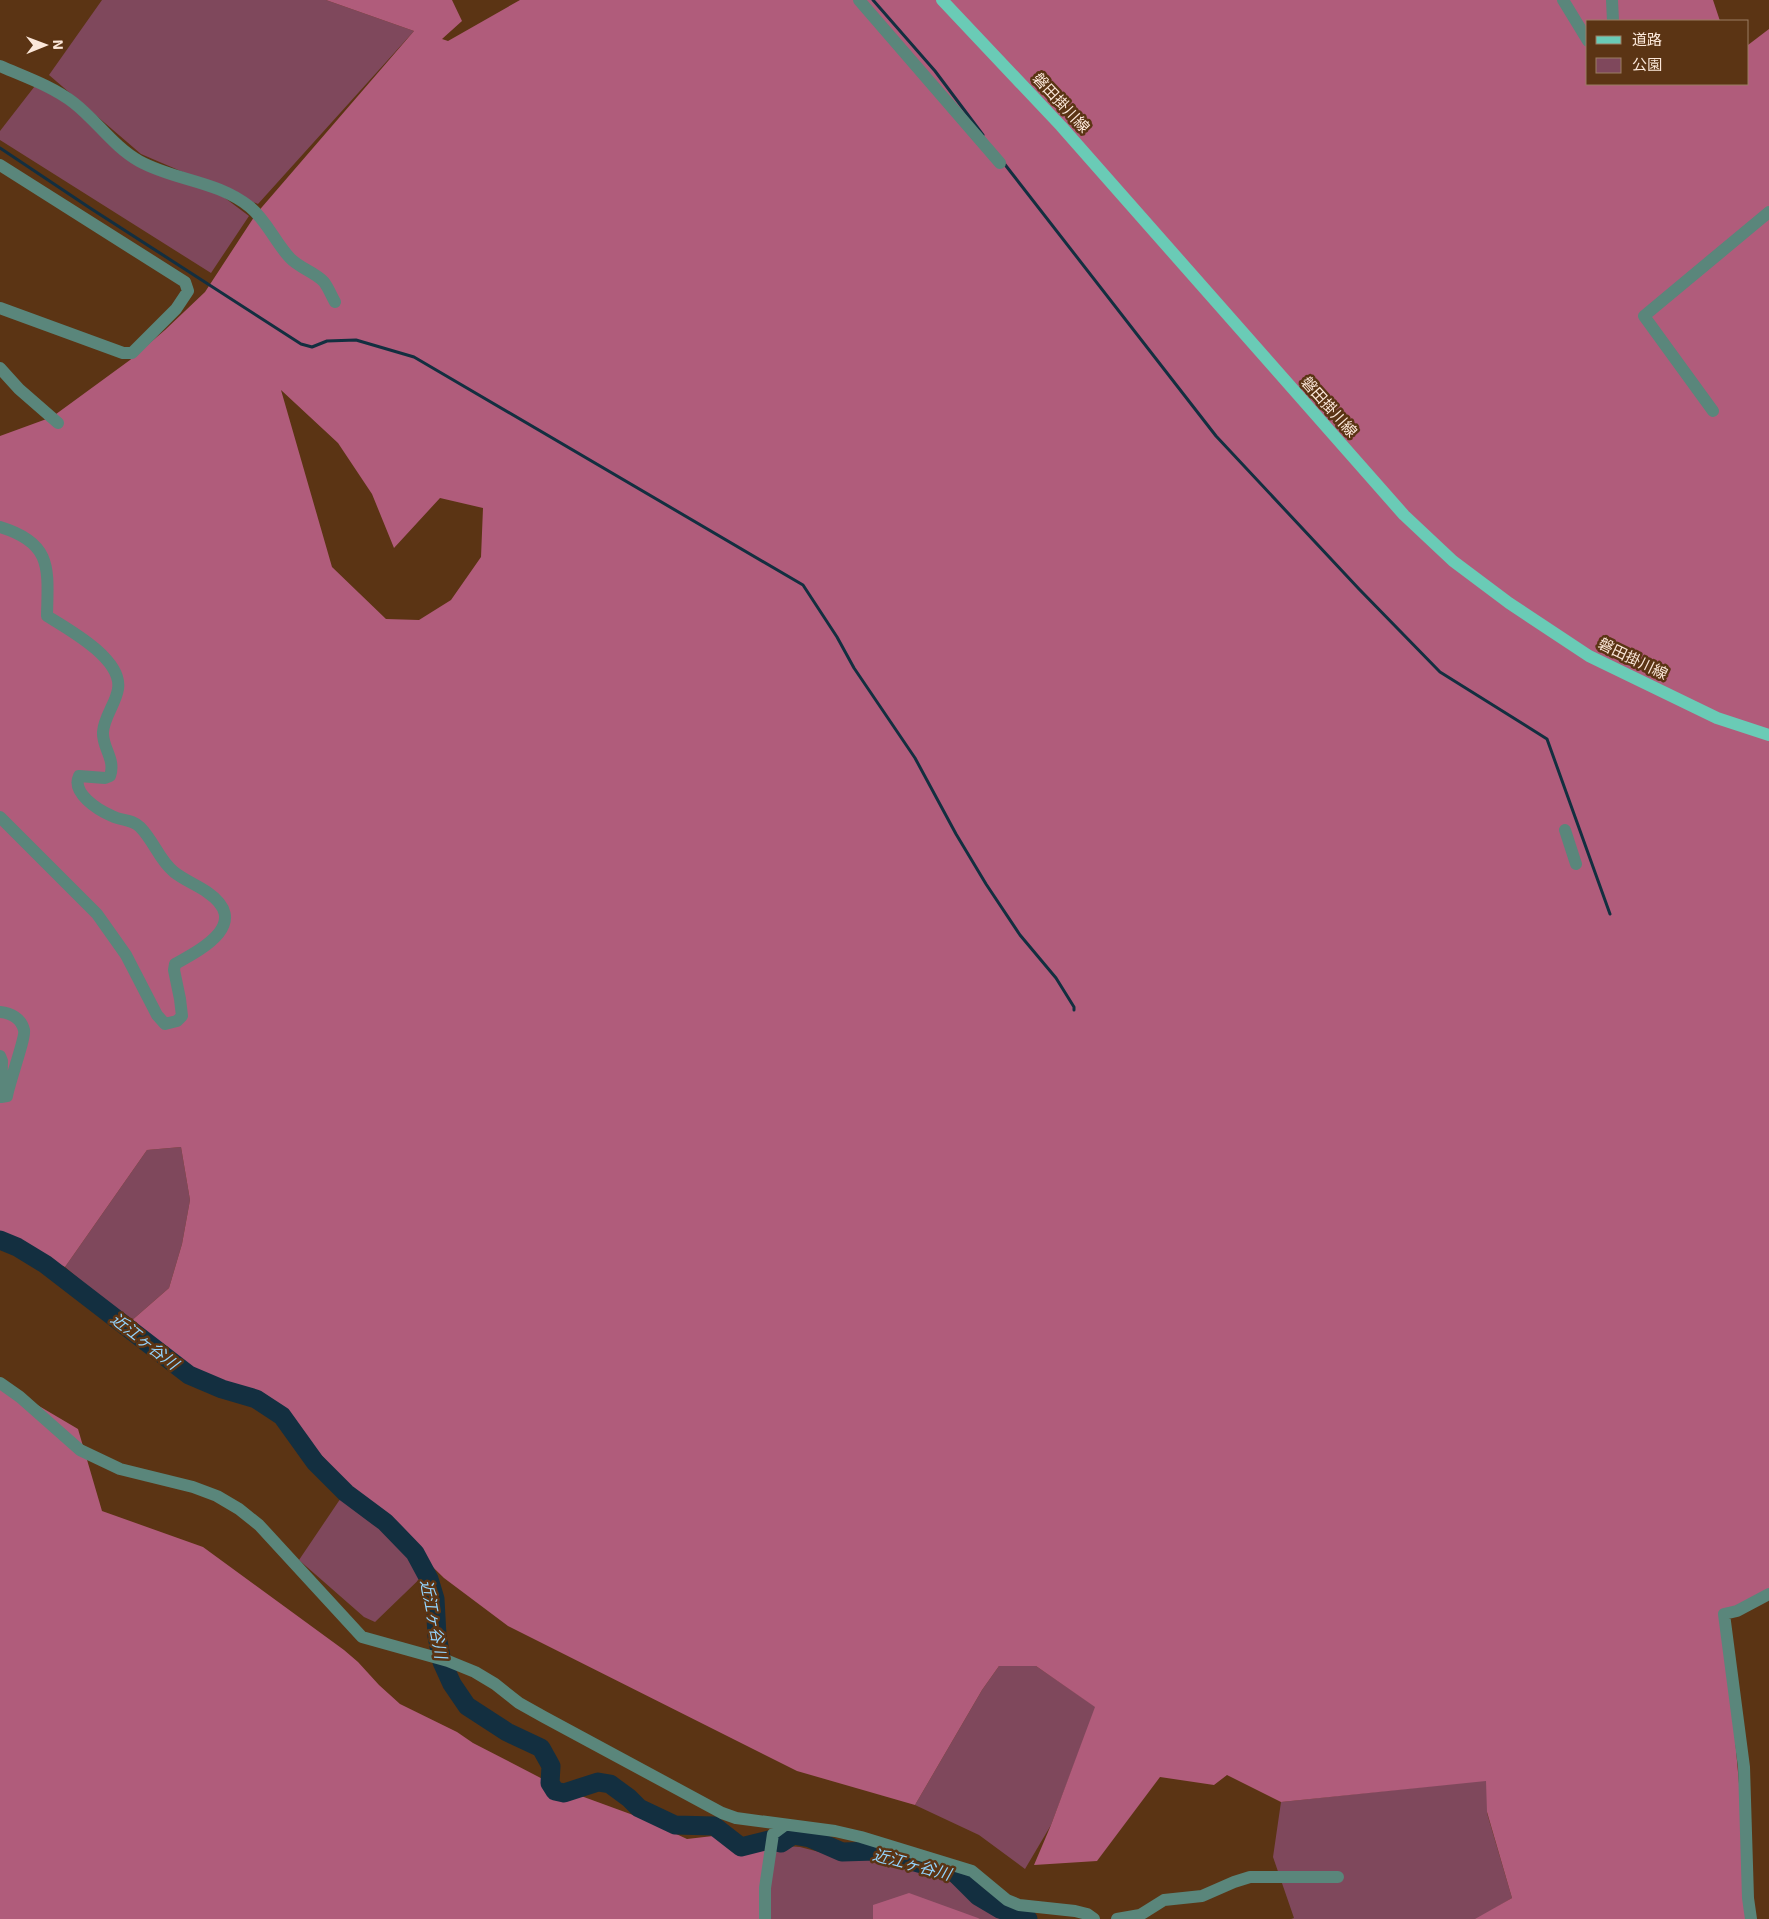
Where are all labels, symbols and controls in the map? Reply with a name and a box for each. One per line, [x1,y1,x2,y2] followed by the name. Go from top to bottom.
[20,20,70,70] north arrow
[1586,20,1749,85] legend
[1632,30,1662,48] text: 道路
[50,40,67,50] text: N
[1632,55,1662,73] text: 公園
[1030,69,1094,136] street label: 磐田掛川線
[1298,372,1362,440] street label: 磐田掛川線
[1596,634,1671,683] street label: 磐田掛川線
[108,1308,184,1374] water label: 近江ヶ谷川
[418,1578,452,1662] water label: 近江ヶ谷川
[871,1844,955,1884] water label: 近江ヶ谷川

